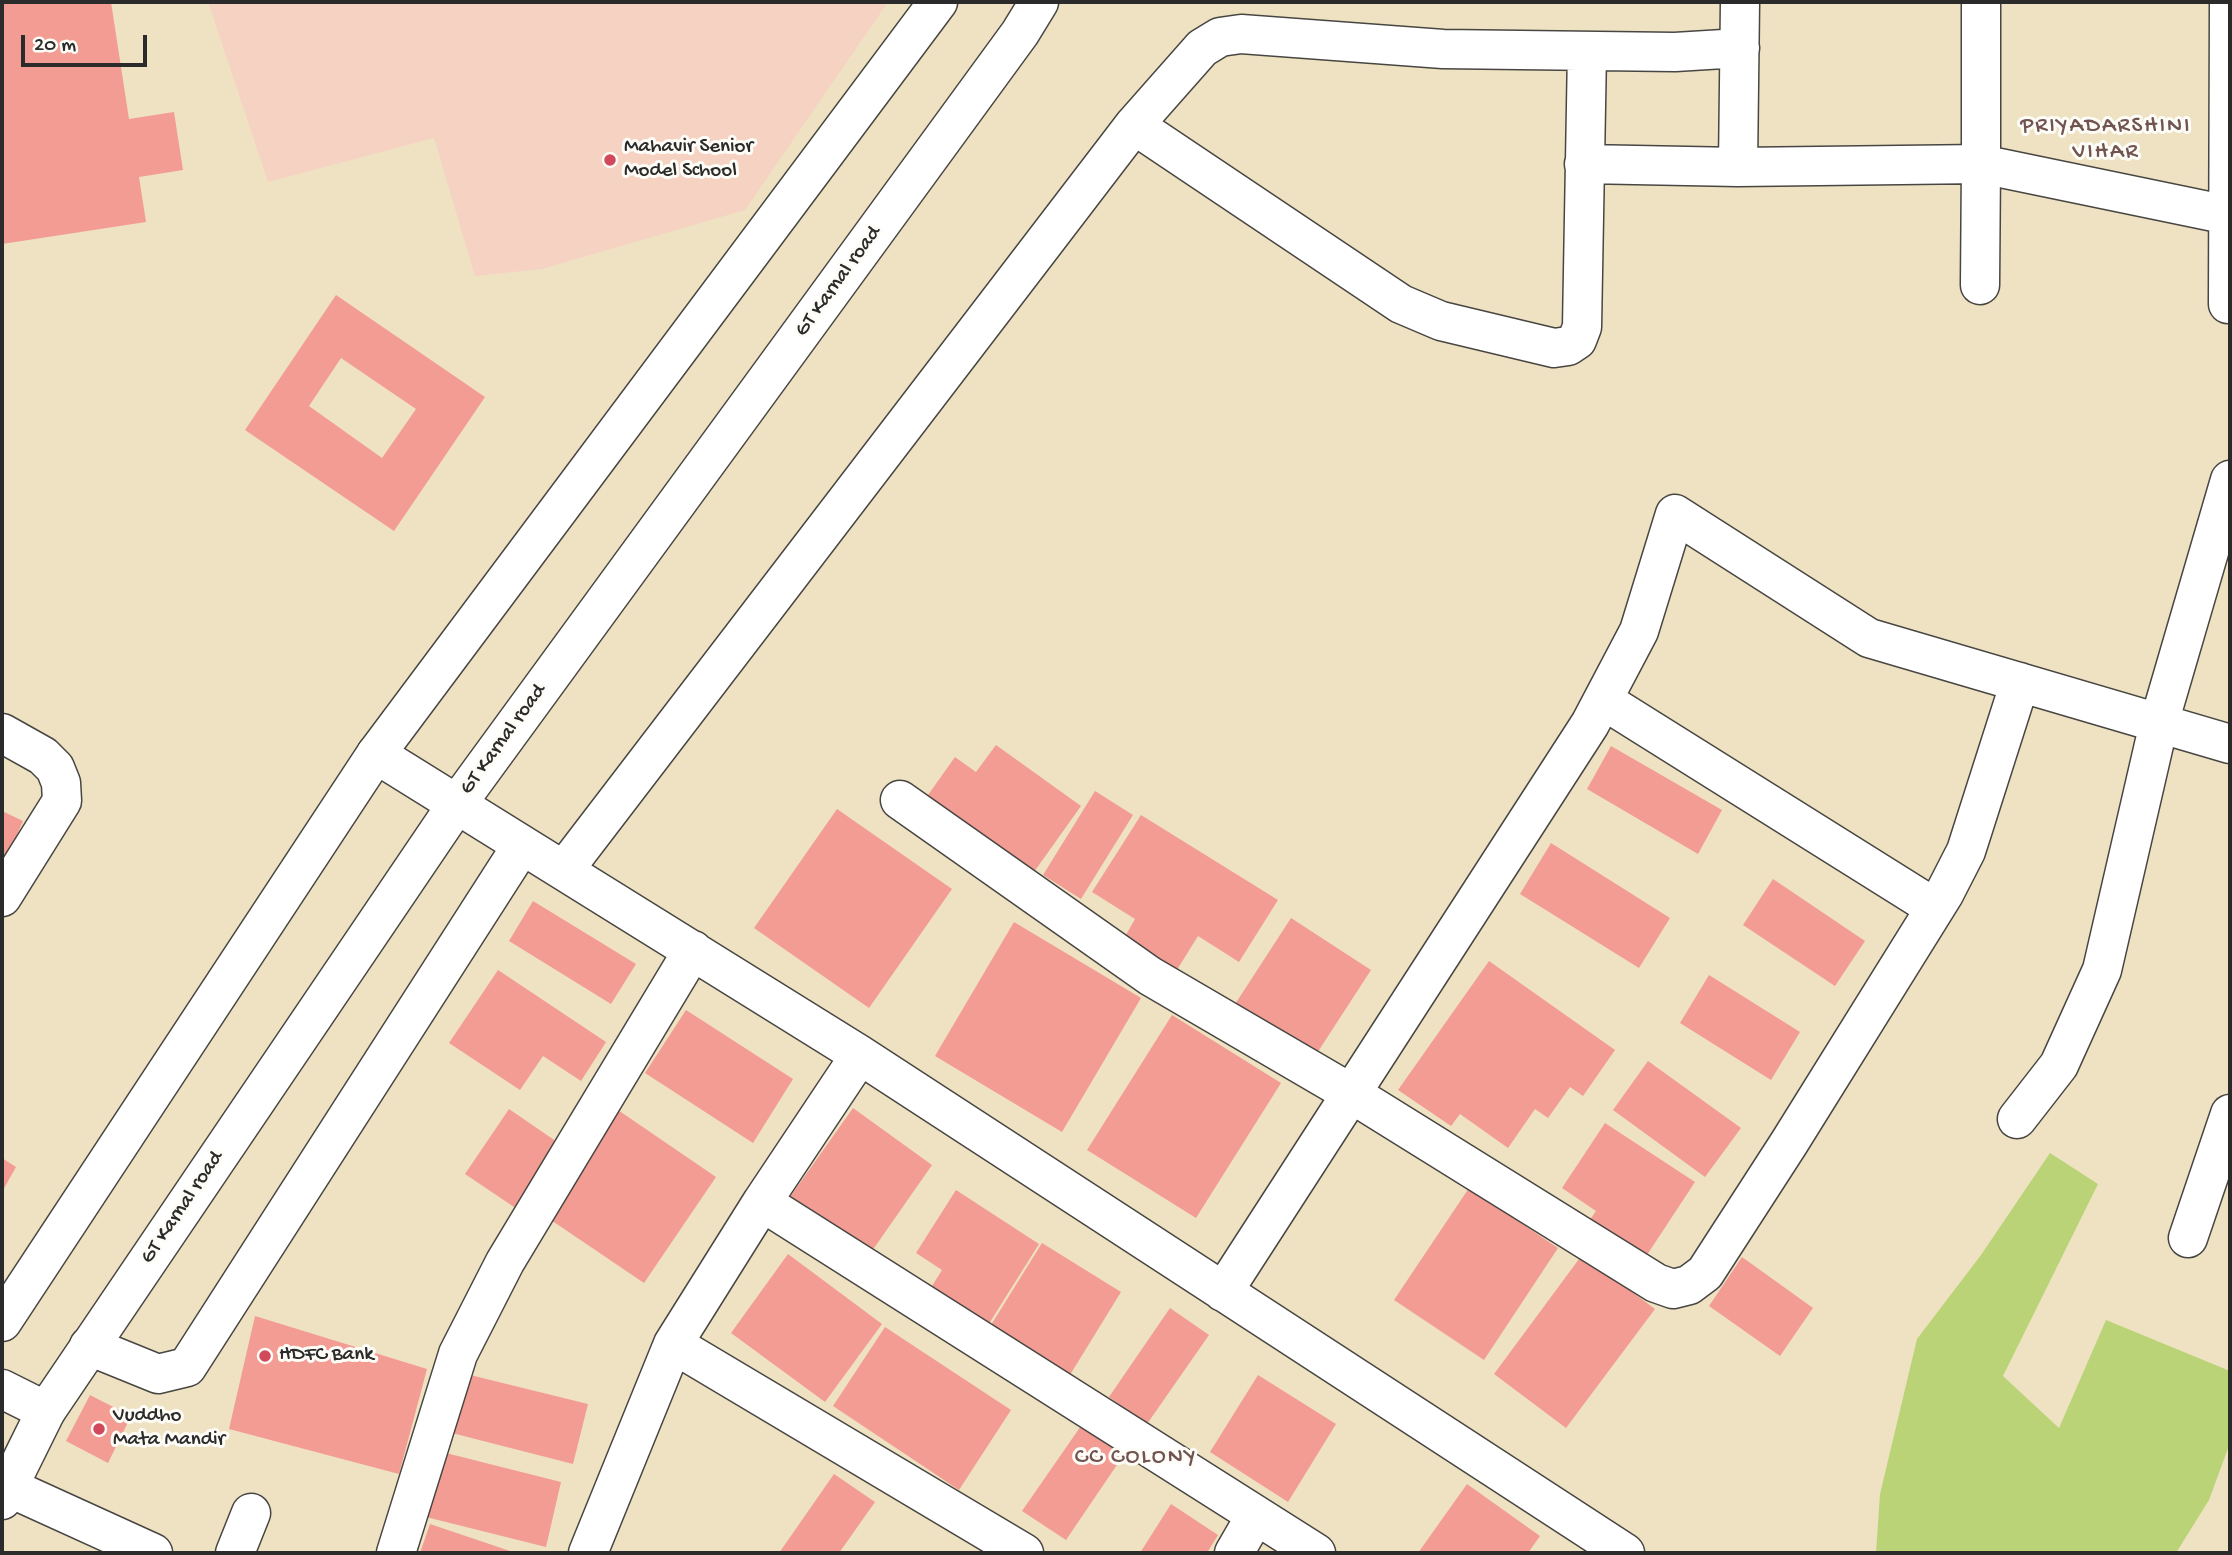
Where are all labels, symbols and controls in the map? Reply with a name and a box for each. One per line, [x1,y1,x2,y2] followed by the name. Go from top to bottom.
[24,21,150,65] scale bar
[34,34,76,59] text: 20 m
[2022,113,2190,167] district label: PRIYADARSHINI VIHAR
[624,135,753,185] place label: Mahavir Senior Model School
[602,152,618,168] marker: Mahavir Senior Model School
[790,222,888,342] street label: GT Karnal road
[455,680,553,800] street label: GT Karnal road
[136,1147,230,1269] street label: GT Karnal road
[279,1343,374,1369] place label: HDFC Bank
[257,1348,273,1364] marker: HDFC Bank
[113,1404,225,1454] place label: Vuddho Mata Mandir
[91,1421,107,1437] marker: Vuddho Mata Mandir
[1076,1444,1196,1472] district label: CC COLONY

